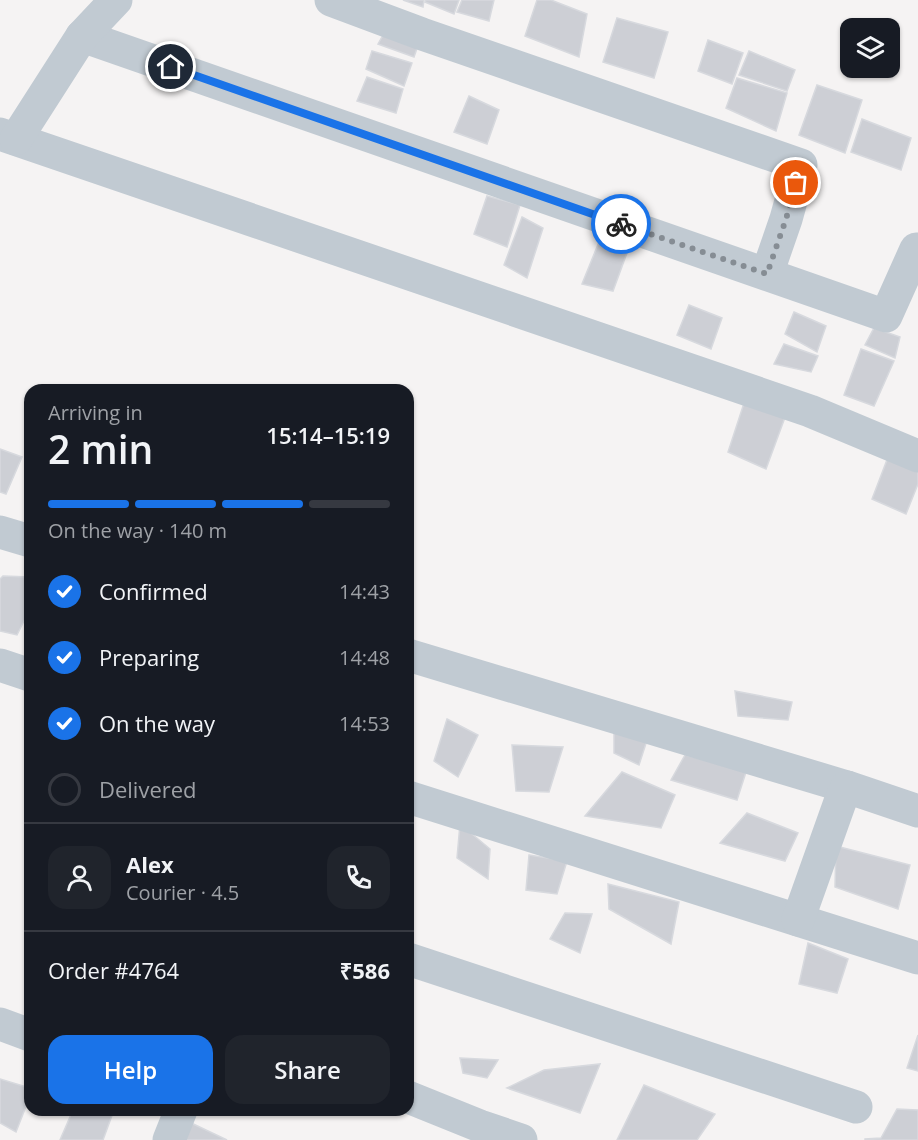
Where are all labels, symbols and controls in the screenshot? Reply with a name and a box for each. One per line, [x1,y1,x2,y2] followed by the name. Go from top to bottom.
[840,18,900,78] map controls
[840,18,900,78] button: layers
[145,41,196,92] pin
[154,50,187,83] icon: home
[770,157,821,208] pin
[779,166,812,199] icon: bag
[591,194,651,254] courier
[605,208,638,241] icon: bike
[48,399,143,426] text: Arriving in
[266,420,390,450] text: 15:14–15:19
[48,422,153,475] text: 2 min
[48,517,227,544] text: On the way · 140 m
[48,575,81,608] icon: check
[99,576,208,606] text: Confirmed
[339,578,390,605] text: 14:43
[48,641,81,674] icon: check
[99,642,199,672] text: Preparing
[339,644,390,671] text: 14:48
[48,707,81,740] icon: check
[99,708,215,738] text: On the way
[339,710,390,737] text: 14:53
[99,774,197,804] text: Delivered
[48,846,111,909] button: person
[327,846,390,909] button: phone
[126,849,174,879] text: Alex
[126,879,239,906] text: Courier · 4.5
[48,955,179,985] text: Order #4764
[340,955,390,985] text: ₹586
[48,1035,213,1104] button: Help
[225,1035,390,1104] button: Share

